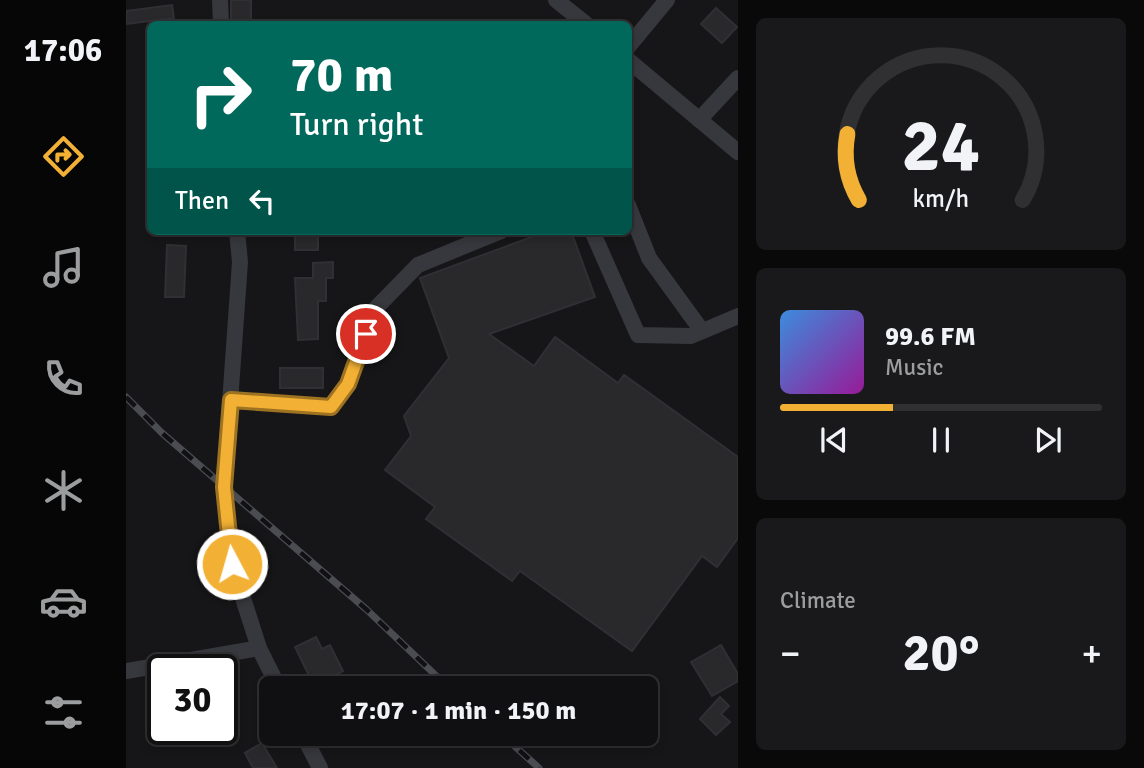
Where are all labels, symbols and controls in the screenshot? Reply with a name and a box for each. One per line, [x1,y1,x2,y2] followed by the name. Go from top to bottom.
[24,31,102,70] text: 17:06
[290,45,393,105] text: 70 m
[175,49,266,140] icon: right
[902,102,980,191] text: 24
[290,105,423,144] text: Turn right
[39,132,88,181] icon: directions
[243,182,281,220] icon: left
[913,183,969,214] text: km/h
[175,185,229,217] text: Then
[39,243,88,292] icon: music
[336,304,396,364] pin
[347,315,385,353] icon: arrive
[885,321,976,353] text: 99.6 FM
[885,353,943,382] text: Music
[39,354,88,403] icon: phone
[815,421,853,459] icon: previous
[922,421,960,459] icon: pause
[1029,421,1067,459] icon: next
[39,466,88,515] icon: climate
[195,527,269,601] position arrow
[39,577,88,626] icon: car
[780,586,856,615] text: Climate
[903,621,979,685] text: 20°
[780,630,801,677] text: −
[1081,630,1102,677] text: +
[147,654,238,745] speed limit sign: 30
[39,688,88,737] icon: filters
[341,695,576,727] text: 17:07 · 1 min · 150 m

